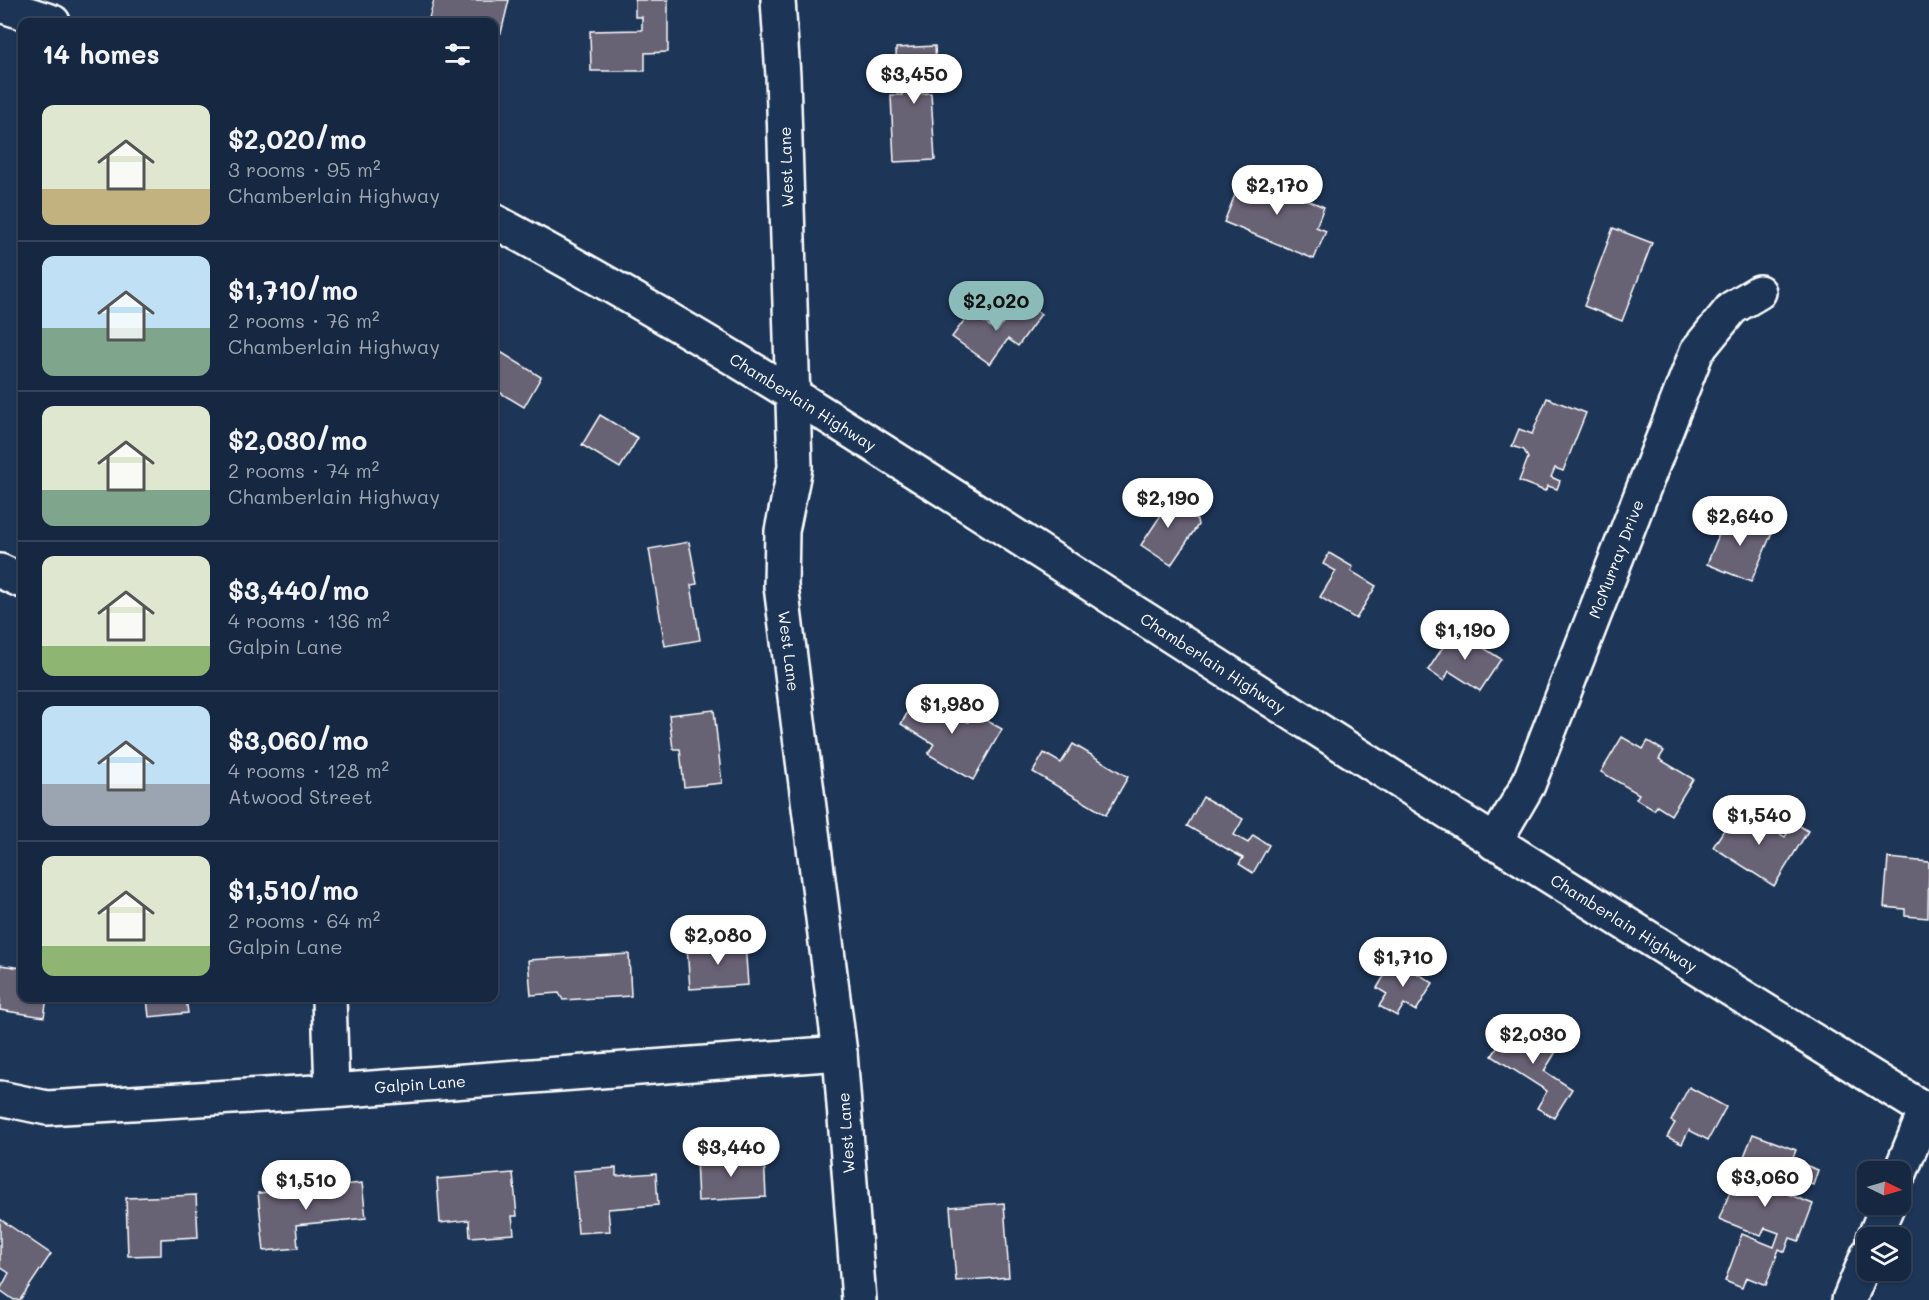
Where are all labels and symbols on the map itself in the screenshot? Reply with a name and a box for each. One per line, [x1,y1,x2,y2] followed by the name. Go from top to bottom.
[865,54,963,105] pin: $3,450
[774,126,797,208] street label: West Lane
[1228,165,1326,216] pin: $2,170
[947,281,1045,332] pin: $2,020
[726,348,881,455] street label: Chamberlain Highway
[1119,478,1217,529] pin: $2,190
[1583,496,1648,621] street label: McMurray Drive
[1691,496,1789,547] pin: $2,640
[1136,608,1290,718] street label: Chamberlain Highway
[774,609,805,692] street label: West Lane
[1416,610,1514,661] pin: $1,190
[903,684,1001,735] pin: $1,980
[1710,795,1808,846] pin: $1,540
[1547,869,1702,976] street label: Chamberlain Highway
[669,915,767,966] pin: $2,080
[1354,937,1452,988] pin: $1,710
[1484,1014,1582,1065] pin: $2,030
[373,1070,466,1097] street label: Galpin Lane
[832,1092,859,1174] street label: West Lane
[682,1127,780,1178] pin: $3,440
[1716,1157,1814,1208] pin: $3,060
[257,1160,355,1211] pin: $1,510
[1857,1161,1911,1215] north arrow

